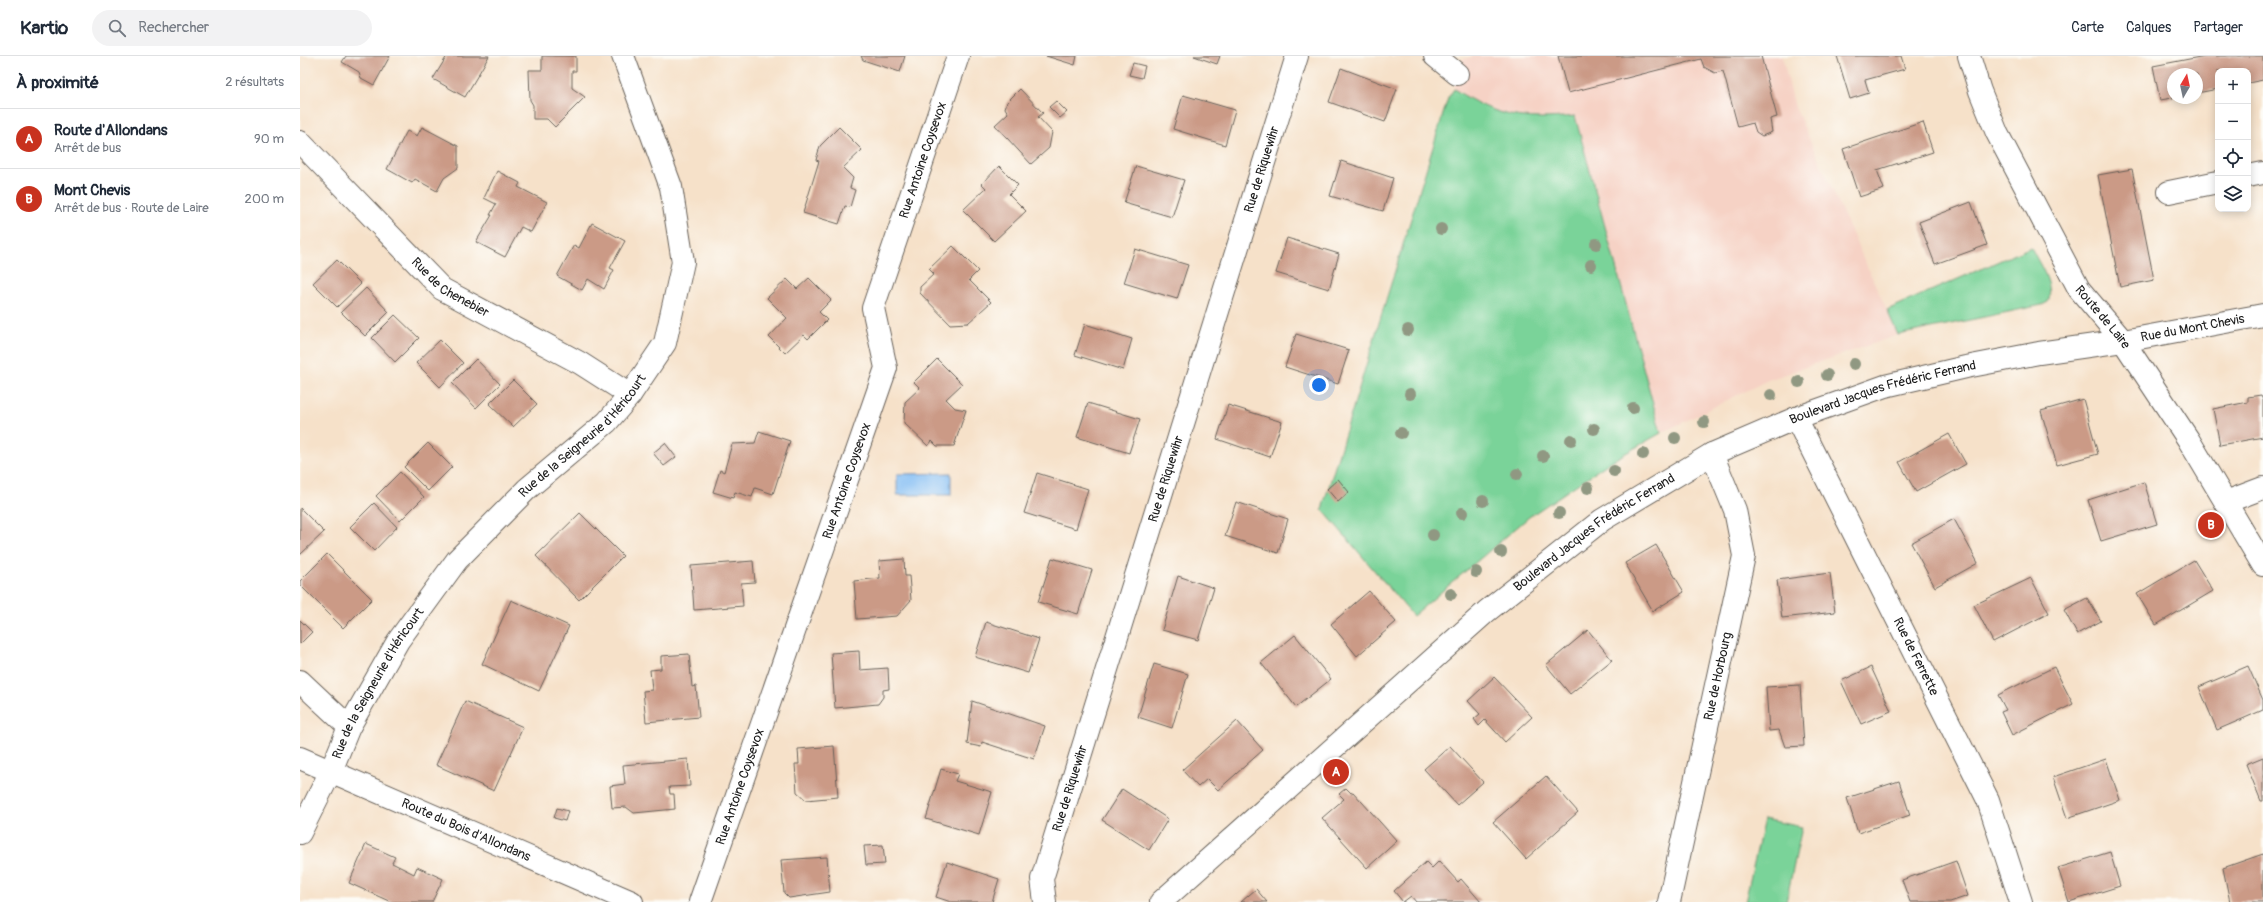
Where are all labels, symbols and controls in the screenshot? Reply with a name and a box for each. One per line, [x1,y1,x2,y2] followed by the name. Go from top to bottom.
[92,10,372,46] search box
[20,16,68,40] text: Kartio
[106,17,128,39] icon: search
[138,18,209,37] text: Rechercher
[2071,19,2104,36] text: Carte
[2126,19,2171,36] text: Calques
[2193,19,2243,36] text: Partager
[2167,68,2203,104] north arrow
[2215,68,2251,212] map controls
[2215,68,2251,104] button: +
[16,72,99,93] text: À proximité
[225,74,284,90] text: 2 résultats
[896,100,950,220] street label: Rue Antoine Coysevox
[2215,104,2251,140] button: −
[54,121,167,140] text: Route d'Allondans
[1241,124,1283,215] street label: Rue de Riquewihr
[25,131,33,147] text: A
[254,131,284,147] text: 90 m
[54,140,121,156] text: Arrêt de bus
[2215,140,2251,176] button: locate
[2215,176,2251,212] button: layers
[54,181,130,200] text: Mont Chevis
[25,191,33,207] text: B
[245,191,284,207] text: 200 m
[54,200,209,216] text: Arrêt de bus · Route de Laire
[408,254,492,321] street label: Rue de Chenebier
[2071,282,2134,352] street label: Route de Laire
[2139,311,2246,346] street label: Rue du Mont Chevis
[1787,357,1977,428] street label: Boulevard Jacques Frédéric Ferrand
[515,371,650,501] street label: Rue de la Seigneurie d'Héricourt
[1309,375,1329,395] your location
[819,421,874,541] street label: Rue Antoine Coysevox
[1145,433,1187,524] street label: Rue de Riquewihr
[1510,470,1678,595] street label: Boulevard Jacques Frédéric Ferrand
[2198,510,2224,540] pin: B
[329,604,428,761] street label: Rue de la Seigneurie d'Héricourt
[1890,615,1942,699] street label: Rue de Ferrette
[1701,630,1735,722] street label: Rue de Horbourg
[712,727,768,847] street label: Rue Antoine Coysevox
[1049,743,1091,834] street label: Rue de Riquewihr
[1323,757,1349,787] pin: A
[399,795,533,865] street label: Route du Bois d'Allondans

